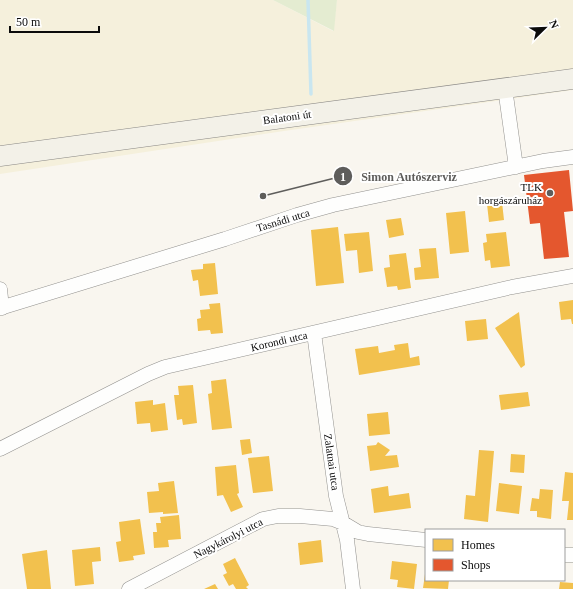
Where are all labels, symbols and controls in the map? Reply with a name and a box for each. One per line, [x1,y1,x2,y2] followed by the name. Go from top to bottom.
[10,8,99,34] scale bar
[525,8,565,48] north arrow
[16,15,41,29] text: 50 m
[547,18,561,30] text: N
[262,108,312,126] street label: Balatoni út
[333,164,465,188] callout: Simon Autószerviz
[340,170,346,184] text: 1
[361,170,457,184] text: Simon Autószerviz
[479,181,542,206] place label: TLK horgászáruház
[545,188,555,198] marker: TLK horgászáruház
[255,206,311,234] street label: Tasnádi utca
[250,329,309,353] street label: Korondi utca
[322,433,342,491] street label: Zalatnai utca
[191,515,265,561] street label: Nagykárolyi utca
[425,529,565,581] legend
[461,538,495,552] text: Homes
[461,558,491,572] text: Shops

